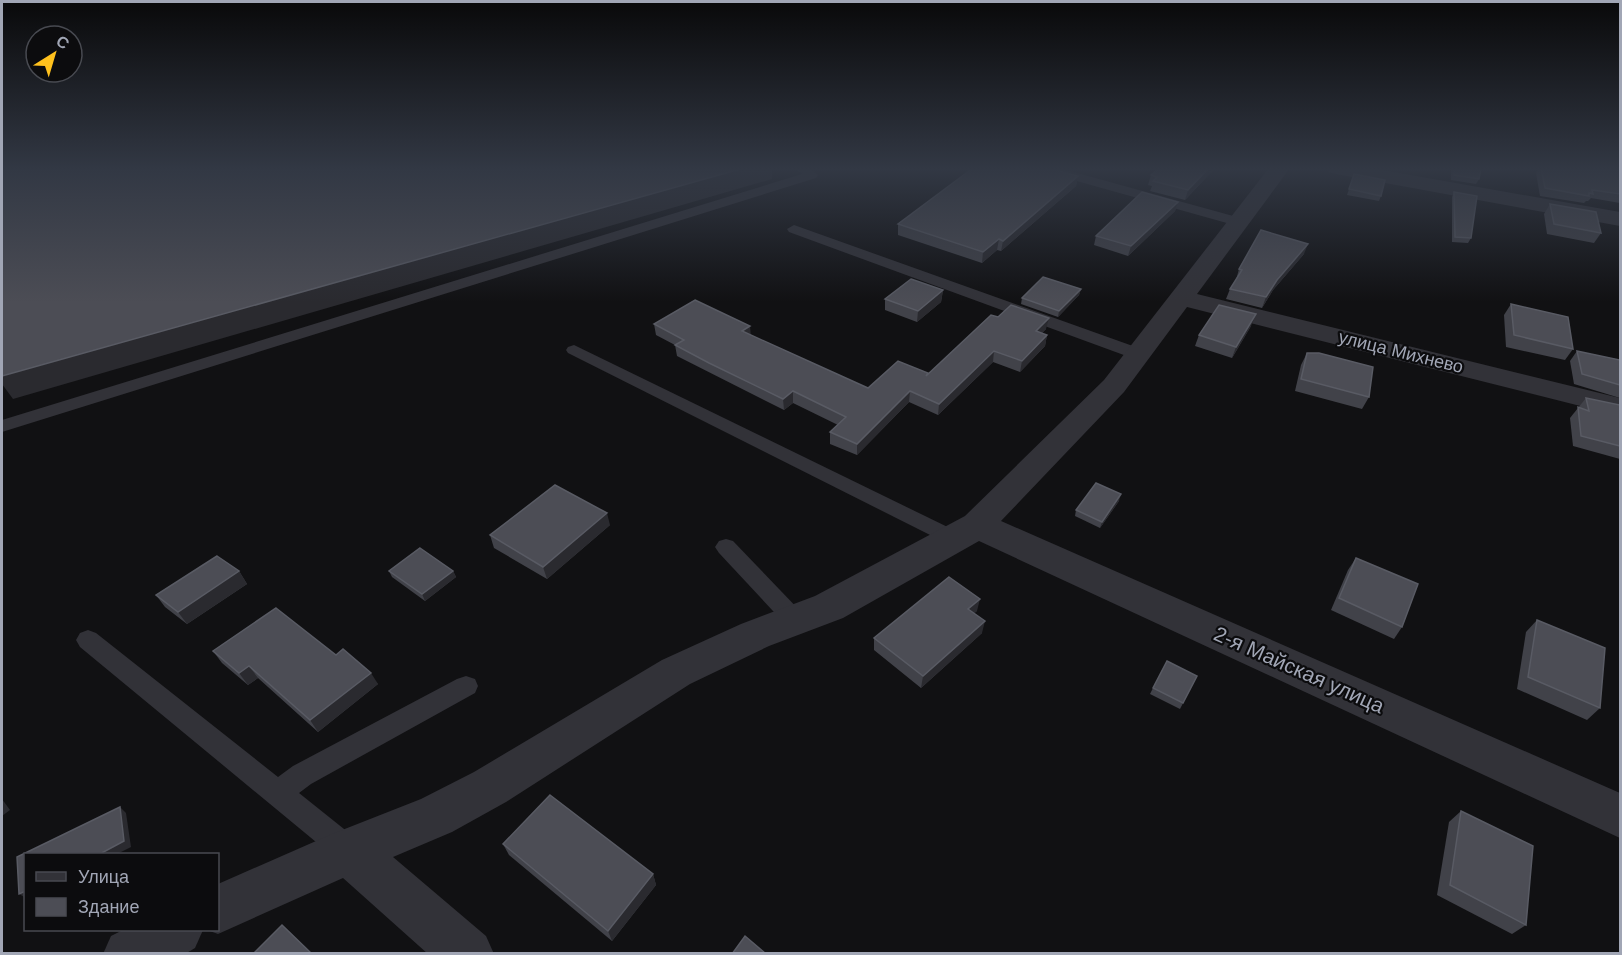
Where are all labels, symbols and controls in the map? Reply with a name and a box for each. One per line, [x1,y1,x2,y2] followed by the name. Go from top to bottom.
[24,24,84,84] north arrow
[53,32,73,53] text: С
[1337,327,1465,377] street label: улица Михнево
[1211,622,1388,718] street label: 2-я Майская улица
[24,853,219,931] legend
[78,867,130,887] text: Улица
[78,897,139,917] text: Здание

